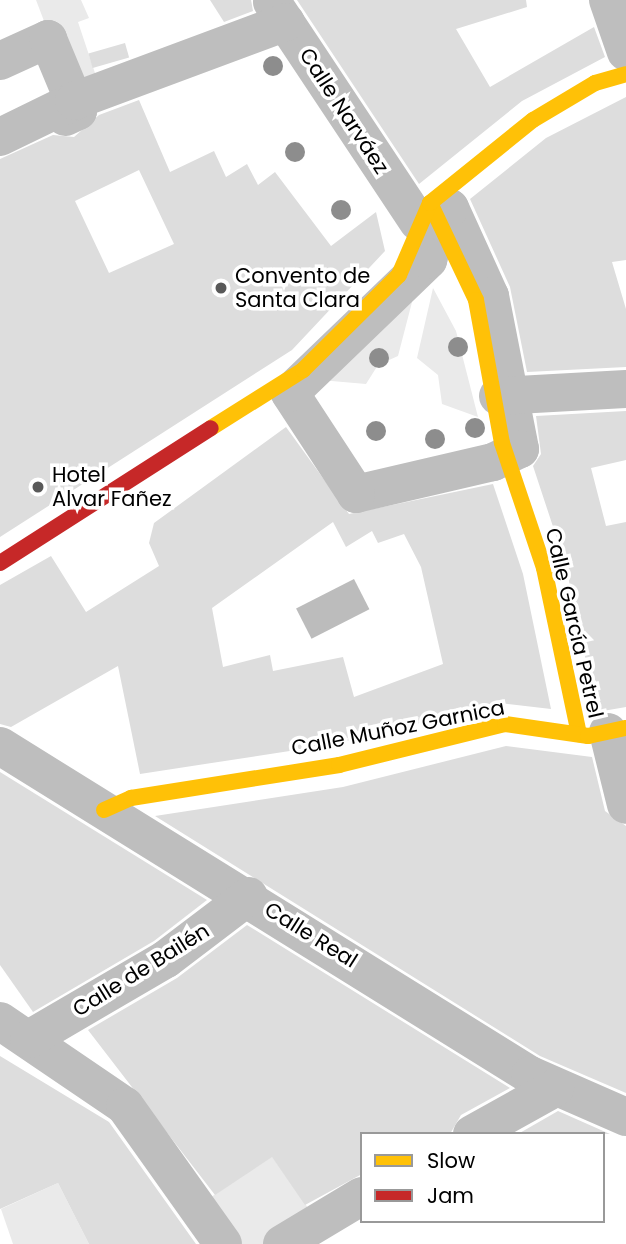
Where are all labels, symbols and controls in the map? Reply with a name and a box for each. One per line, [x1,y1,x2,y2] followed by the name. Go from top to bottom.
[294,43,394,179] street label: Calle Narváez
[235,263,370,313] place label: Convento de Santa Clara
[213,280,229,296] marker: Convento de Santa Clara
[52,462,172,512] place label: Hotel Alvar Fañez
[30,479,46,495] marker: Hotel Alvar Fañez
[540,526,608,720] street label: Calle García Petrel
[289,695,507,761] street label: Calle Muñoz Garnica
[260,897,362,973] street label: Calle Real
[68,918,214,1022] street label: Calle de Bailén
[360,1132,605,1223] legend
[427,1146,475,1175] text: Slow
[427,1181,474,1210] text: Jam

